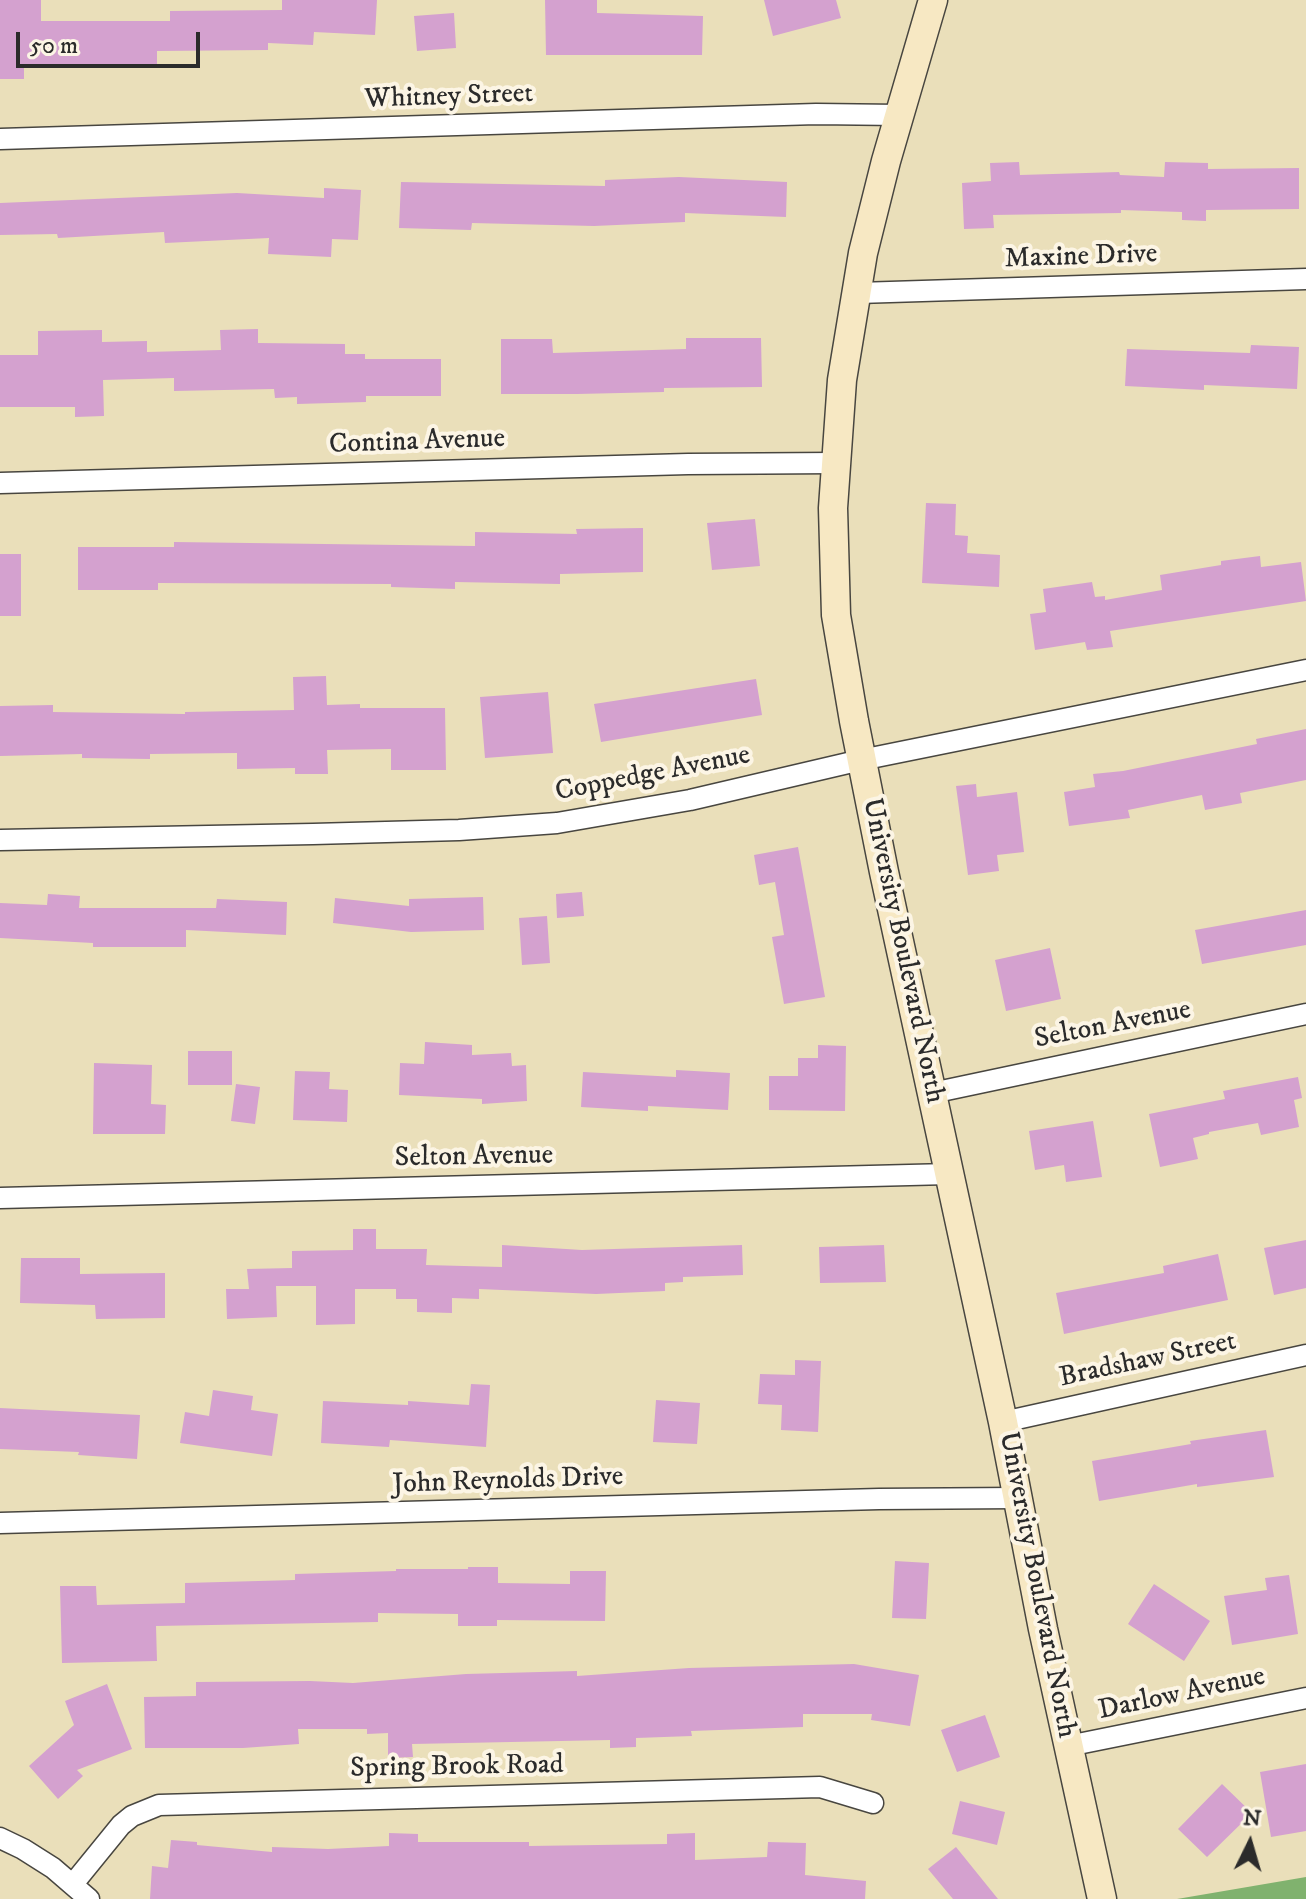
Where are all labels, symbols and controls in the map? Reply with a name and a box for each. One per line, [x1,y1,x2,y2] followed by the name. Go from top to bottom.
[20,16,204,66] scale bar
[30,31,78,61] text: 50 m
[364,78,534,118] street label: Whitney Street
[1004,239,1158,277] street label: Maxine Drive
[328,423,506,463] street label: Contina Avenue
[553,740,753,810] street label: Coppedge Avenue
[853,795,951,1107] street label: University Boulevard North
[1032,994,1194,1058] street label: Selton Avenue
[394,1140,554,1176] street label: Selton Avenue
[1057,1326,1239,1396] street label: Bradshaw Street
[990,1429,1082,1741] street label: University Boulevard North
[392,1461,624,1503] street label: John Reynolds Drive
[1096,1661,1268,1729] street label: Darlow Avenue
[350,1749,564,1787] street label: Spring Brook Road
[1210,1803,1290,1883] north arrow
[1242,1804,1262,1833] text: N

